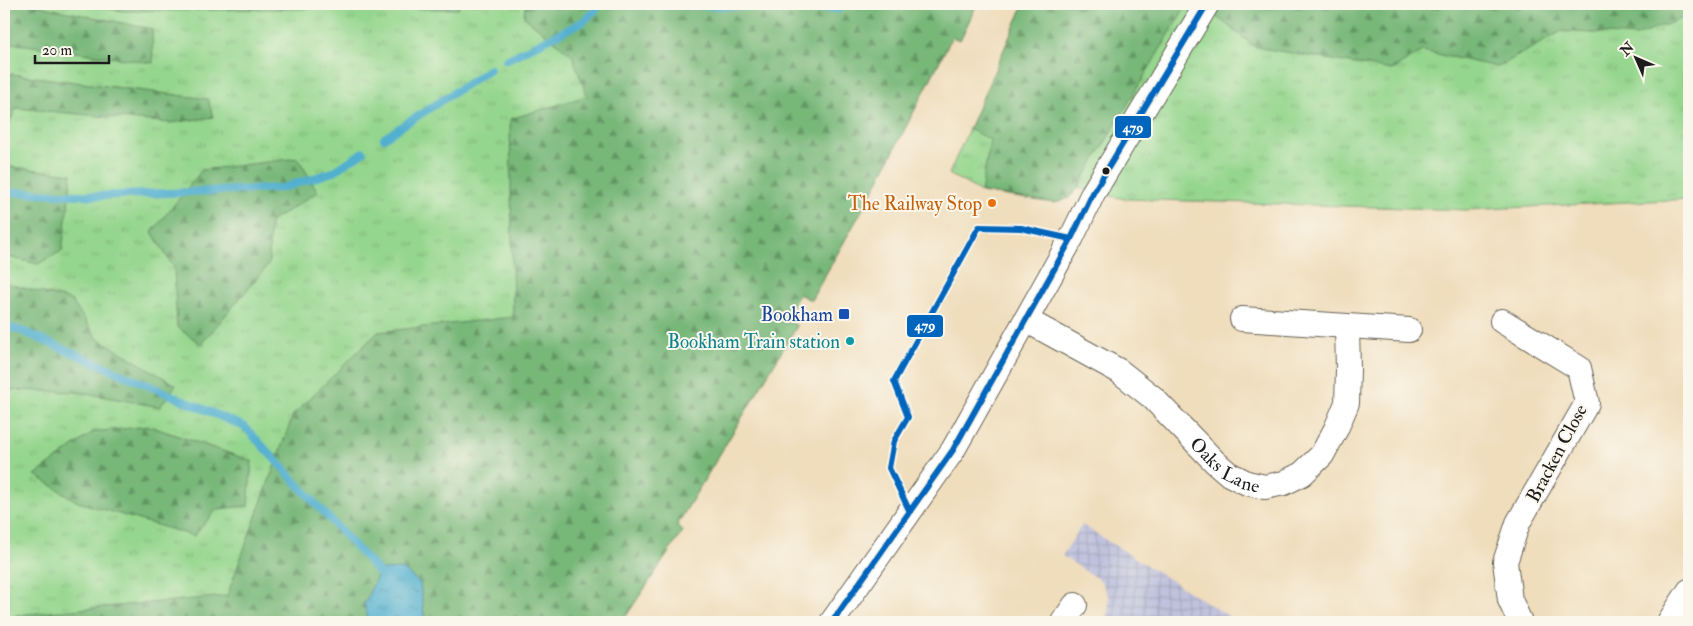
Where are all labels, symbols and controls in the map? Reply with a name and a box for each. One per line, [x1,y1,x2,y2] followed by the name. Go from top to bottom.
[35,32,109,64] scale bar
[1610,32,1660,82] north arrow
[1616,38,1638,60] text: N
[42,41,72,60] text: 20 m
[1114,115,1152,139] line badge: 479
[1122,119,1143,136] text: 479
[1101,166,1111,176] unlabelled marker
[848,192,982,217] place label: The Railway Stop
[986,197,998,209] marker: The Railway Stop
[761,303,833,327] place label: Bookham
[837,307,851,321] marker: Bookham
[906,314,944,338] line badge: 479
[914,317,935,334] text: 479
[667,330,840,354] place label: Bookham Train station
[844,335,856,347] marker: Bookham Train station
[1521,400,1593,507] street label: Bracken Close
[1184,432,1262,498] street label: Oaks Lane

